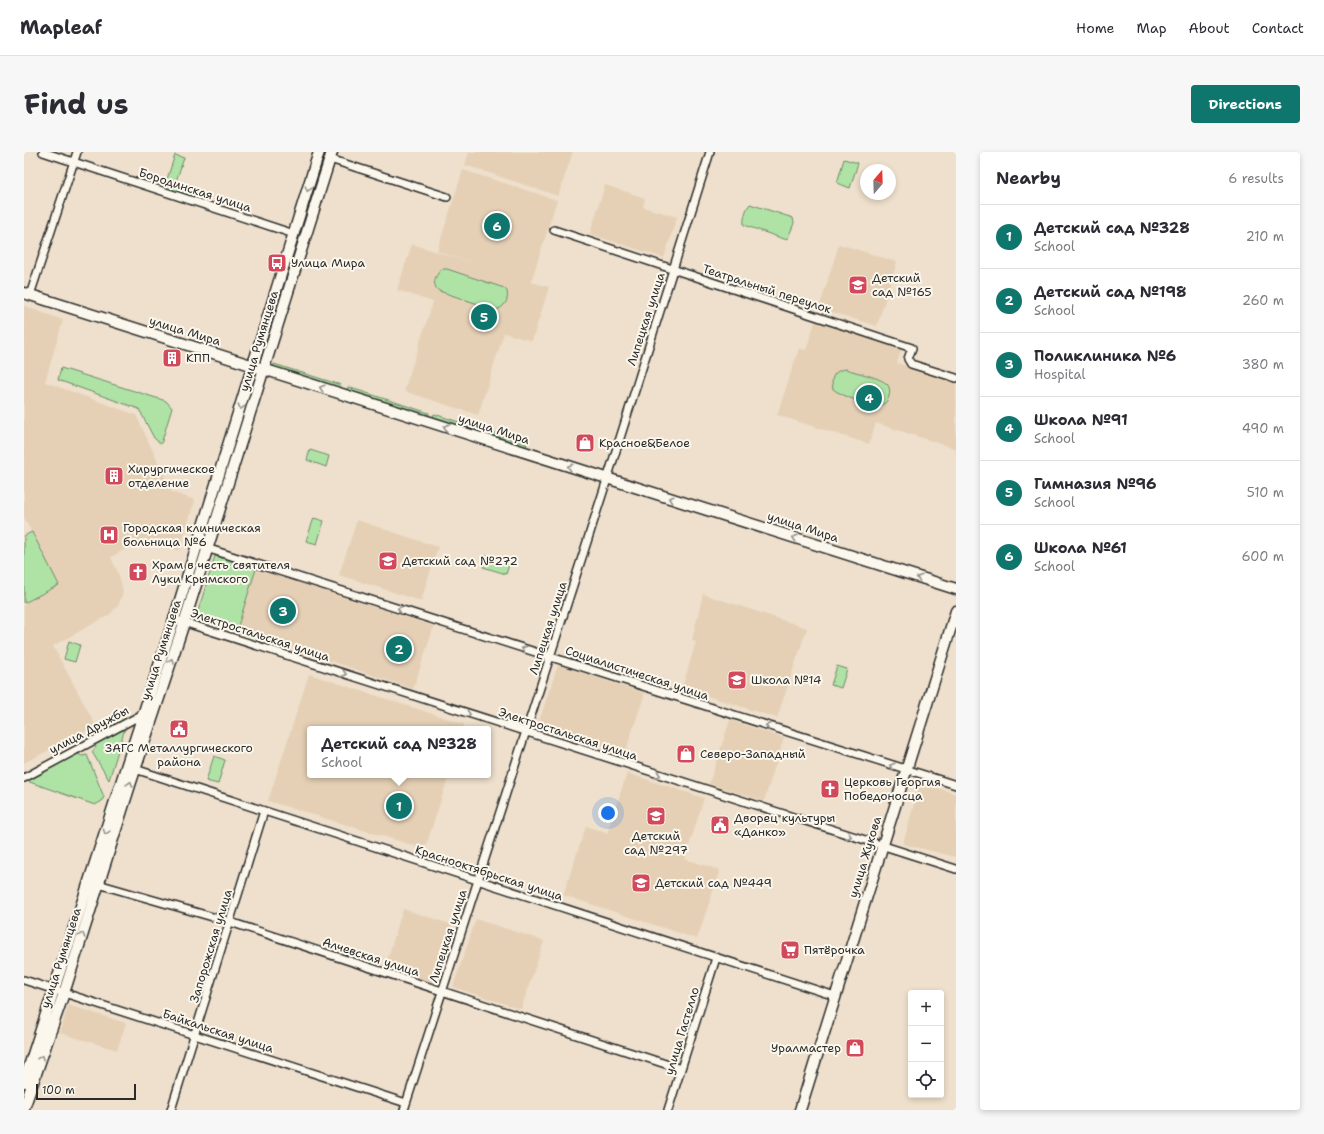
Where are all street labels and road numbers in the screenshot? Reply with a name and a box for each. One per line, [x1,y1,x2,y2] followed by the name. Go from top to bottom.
[137,164,254,216] street label: Бородинская улица
[701,261,834,318] street label: Театральный переулок
[623,270,669,368] street label: Липецкая улица
[236,288,282,394] street label: улица Румянцева
[147,313,223,350] street label: улица Мира
[456,410,532,448] street label: улица Мира
[765,508,841,546] street label: улица Мира
[525,579,571,677] street label: Липецкая улица
[137,597,185,702] street label: улица Румянцева
[188,605,332,665] street label: Электростальская улица
[563,642,711,704] street label: Социалистическая улица
[46,702,132,758] street label: улица Дружбы
[496,704,640,764] street label: Электростальская улица
[845,814,885,900] street label: улица Жукова
[413,842,565,905] street label: Краснооктябрьская улица
[186,887,236,1005] street label: Запорожская улица
[425,887,471,985] street label: Липецкая улица
[37,905,85,1010] street label: улица Румянцева
[321,934,422,980] street label: Алчевская улица
[661,985,703,1077] street label: улица Гастелло
[160,1005,276,1057] street label: Байкальская улица

